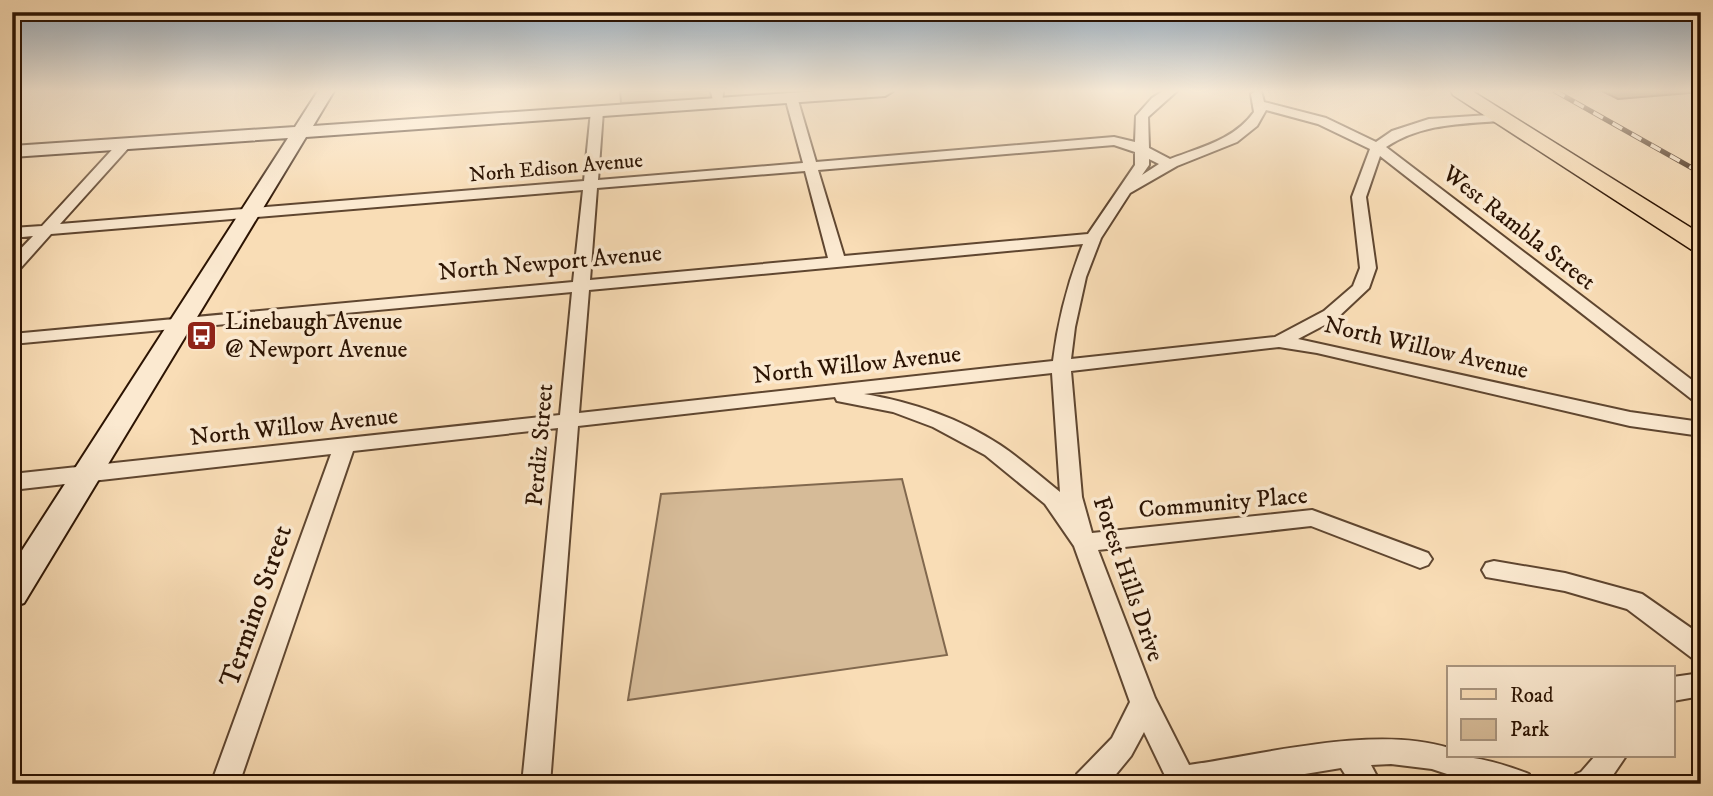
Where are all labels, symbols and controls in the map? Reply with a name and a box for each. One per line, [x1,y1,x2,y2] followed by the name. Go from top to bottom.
[468,147,644,189] street label: Norh Edison Avenue
[1436,158,1602,297] street label: West Rambla Street
[437,238,663,288] street label: North Newport Avenue
[225,307,408,365] place label: Linebaugh Avenue @ Newport Avenue
[1321,310,1531,386] street label: North Willow Avenue
[185,319,219,353] bus stop icon: Linebaugh Avenue @ Newport Avenue
[752,339,963,391] street label: North Willow Avenue
[520,382,560,508] street label: Perdiz Street
[189,401,400,453] street label: North Willow Avenue
[1137,481,1309,525] street label: Community Place
[1086,493,1170,666] street label: Forest Hills Drive
[212,520,300,692] street label: Termino Street
[1447,666,1674,758] legend
[1510,683,1554,709] text: Road
[1510,717,1550,743] text: Park

